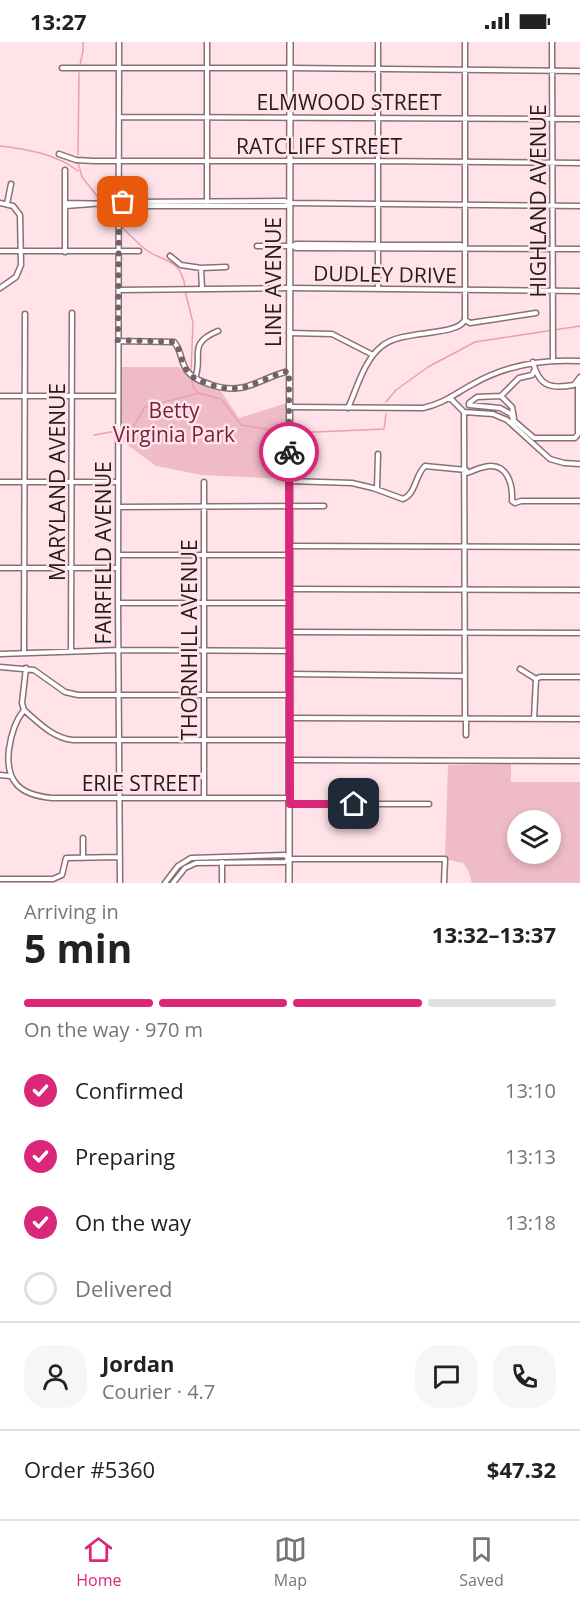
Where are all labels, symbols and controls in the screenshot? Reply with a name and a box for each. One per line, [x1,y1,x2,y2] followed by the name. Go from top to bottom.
[30,6,87,36] text: 13:27
[256,88,442,116] street label: ELMWOOD STREET
[524,104,552,298] street label: HIGHLAND AVENUE
[236,132,402,160] street label: RATCLIFF STREET
[97,176,148,227] pin
[106,185,139,218] icon: bag
[259,217,287,347] street label: LINE AVENUE
[313,259,457,289] street label: DUDLEY DRIVE
[43,383,71,581] street label: MARYLAND AVENUE
[113,396,235,448] park label: Betty Virginia Park
[259,422,319,482] courier
[273,436,306,469] icon: bike
[89,461,117,645] street label: FAIRFIELD AVENUE
[175,539,203,741] street label: THORNHILL AVENUE
[82,769,201,797] street label: ERIE STREET
[328,778,379,829] pin
[337,787,370,820] icon: home
[507,810,561,864] map controls
[507,810,561,864] button: layers
[24,898,119,925] text: Arriving in
[432,919,556,949] text: 13:32–13:37
[24,921,132,974] text: 5 min
[24,1016,203,1043] text: On the way · 970 m
[24,1074,57,1107] icon: check
[75,1075,184,1105] text: Confirmed
[505,1077,556,1104] text: 13:10
[24,1140,57,1173] icon: check
[75,1141,175,1171] text: Preparing
[505,1143,556,1170] text: 13:13
[24,1206,57,1239] icon: check
[75,1207,191,1237] text: On the way
[505,1209,556,1236] text: 13:18
[75,1273,173,1303] text: Delivered
[24,1345,87,1408] button: person
[415,1345,478,1408] button: chat
[493,1345,556,1408] button: phone
[102,1348,175,1378] text: Jordan
[102,1378,215,1405] text: Courier · 4.7
[24,1454,155,1484] text: Order #5360
[487,1454,556,1484] text: $47.32
[76,1533,121,1591] tab: Home
[274,1533,307,1591] tab: Map
[459,1533,504,1591] tab: Saved

